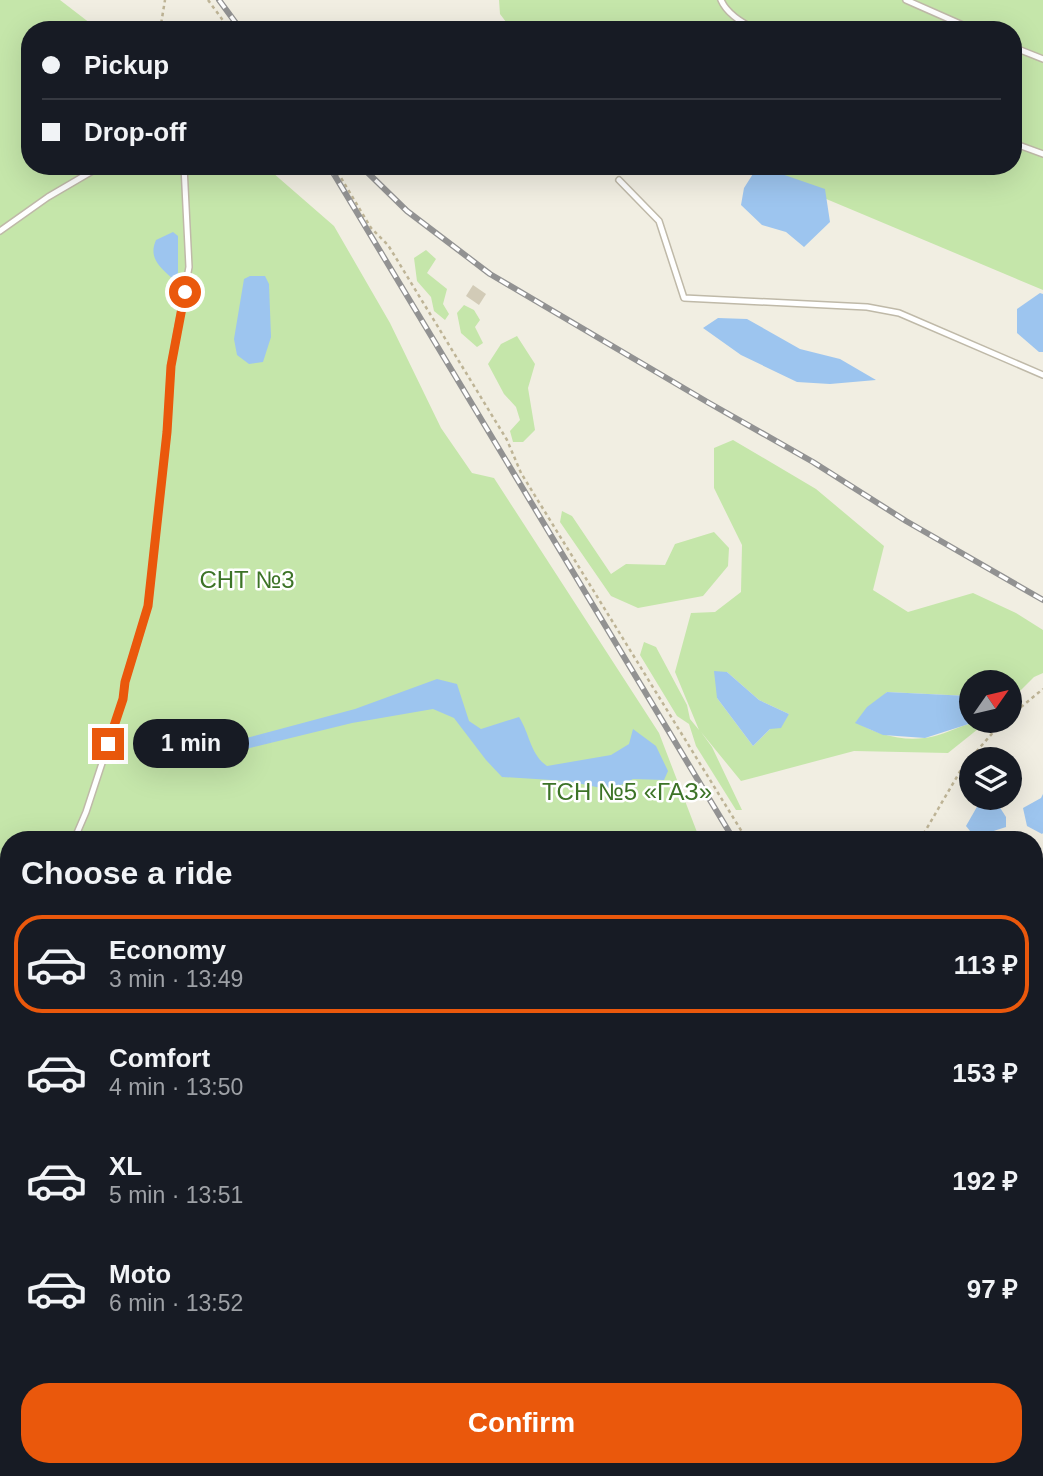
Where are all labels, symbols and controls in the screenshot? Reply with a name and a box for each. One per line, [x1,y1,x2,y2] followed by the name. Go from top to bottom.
[84,50,169,80] text: Pickup
[84,117,187,147] text: Drop-off
[169,276,201,308] route start
[199,566,295,593] park label: СНТ №3
[959,670,1022,733] north arrow
[959,670,1022,810] map controls
[132,720,248,768] callout: 1 min
[92,728,124,760] route end
[161,730,221,756] text: 1 min
[959,747,1022,810] button: layers
[542,778,712,805] park label: ТСН №5 «ГАЗ»
[21,855,233,891] text: Choose a ride
[25,933,88,996] icon: car
[109,935,226,965] text: Economy
[954,950,1018,980] text: 113 ₽
[109,966,243,992] text: 3 min · 13:49
[25,1041,88,1104] icon: car
[109,1043,210,1073] text: Comfort
[952,1058,1018,1088] text: 153 ₽
[109,1074,243,1100] text: 4 min · 13:50
[25,1149,88,1212] icon: car
[109,1151,142,1181] text: XL
[952,1166,1018,1196] text: 192 ₽
[109,1182,243,1208] text: 5 min · 13:51
[25,1257,88,1320] icon: car
[109,1259,171,1289] text: Moto
[967,1274,1018,1304] text: 97 ₽
[109,1290,243,1316] text: 6 min · 13:52
[21,1383,1022,1463] button: Confirm

